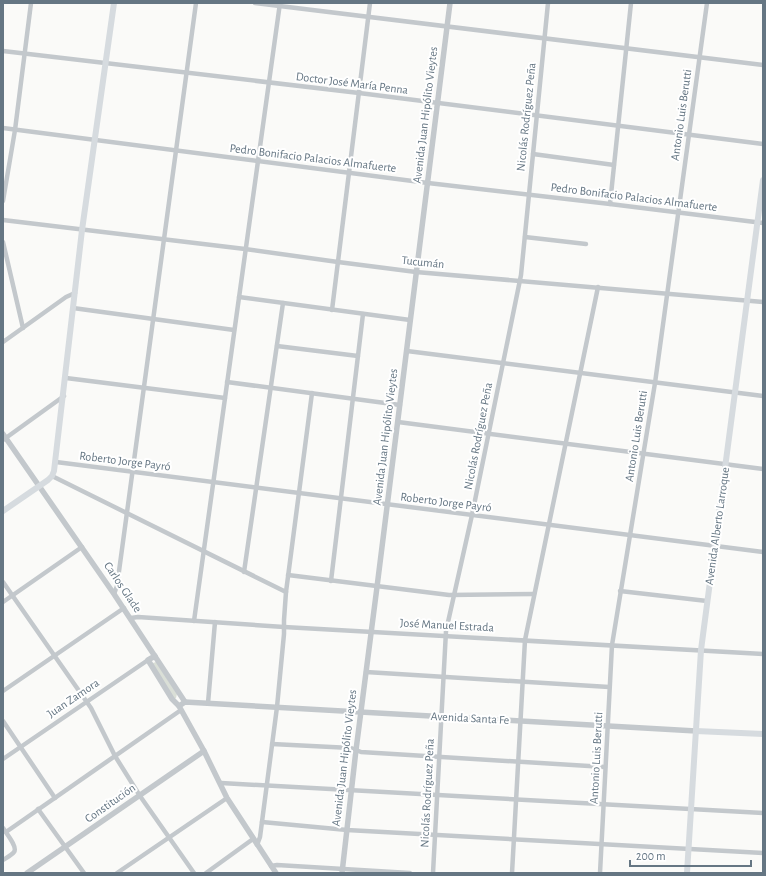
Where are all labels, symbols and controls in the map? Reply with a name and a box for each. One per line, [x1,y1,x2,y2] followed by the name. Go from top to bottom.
[411,46,440,184] street label: Avenida Juan Hipólito Vieytes
[514,62,538,172] street label: Nicolás Rodríguez Peña
[669,68,693,162] street label: Antonio Luis Berutti
[295,70,409,96] street label: Doctor José María Penna
[229,142,397,174] street label: Pedro Bonifacio Palacios Almafuerte
[550,181,718,213] street label: Pedro Bonifacio Palacios Almafuerte
[401,254,445,270] street label: Tucumán
[371,368,400,506] street label: Avenida Juan Hipólito Vieytes
[462,381,494,491] street label: Nicolás Rodríguez Peña
[623,390,649,482] street label: Antonio Luis Berutti
[79,449,171,474] street label: Roberto Jorge Payró
[703,466,731,586] street label: Avenida Alberto Larroque
[400,490,492,515] street label: Roberto Jorge Payró
[102,560,144,614] street label: Carlos Glade
[400,617,495,633] street label: José Manuel Estrada
[45,676,101,720] street label: Juan Zamora
[330,689,359,827] street label: Avenida Juan Hipólito Vieytes
[430,710,510,726] street label: Avenida Santa Fe
[588,712,604,804] street label: Antonio Luis Berutti
[418,738,436,848] street label: Nicolás Rodríguez Peña
[83,781,137,825] street label: Constitución
[630,842,751,868] scale bar
[636,850,666,862] text: 200 m

